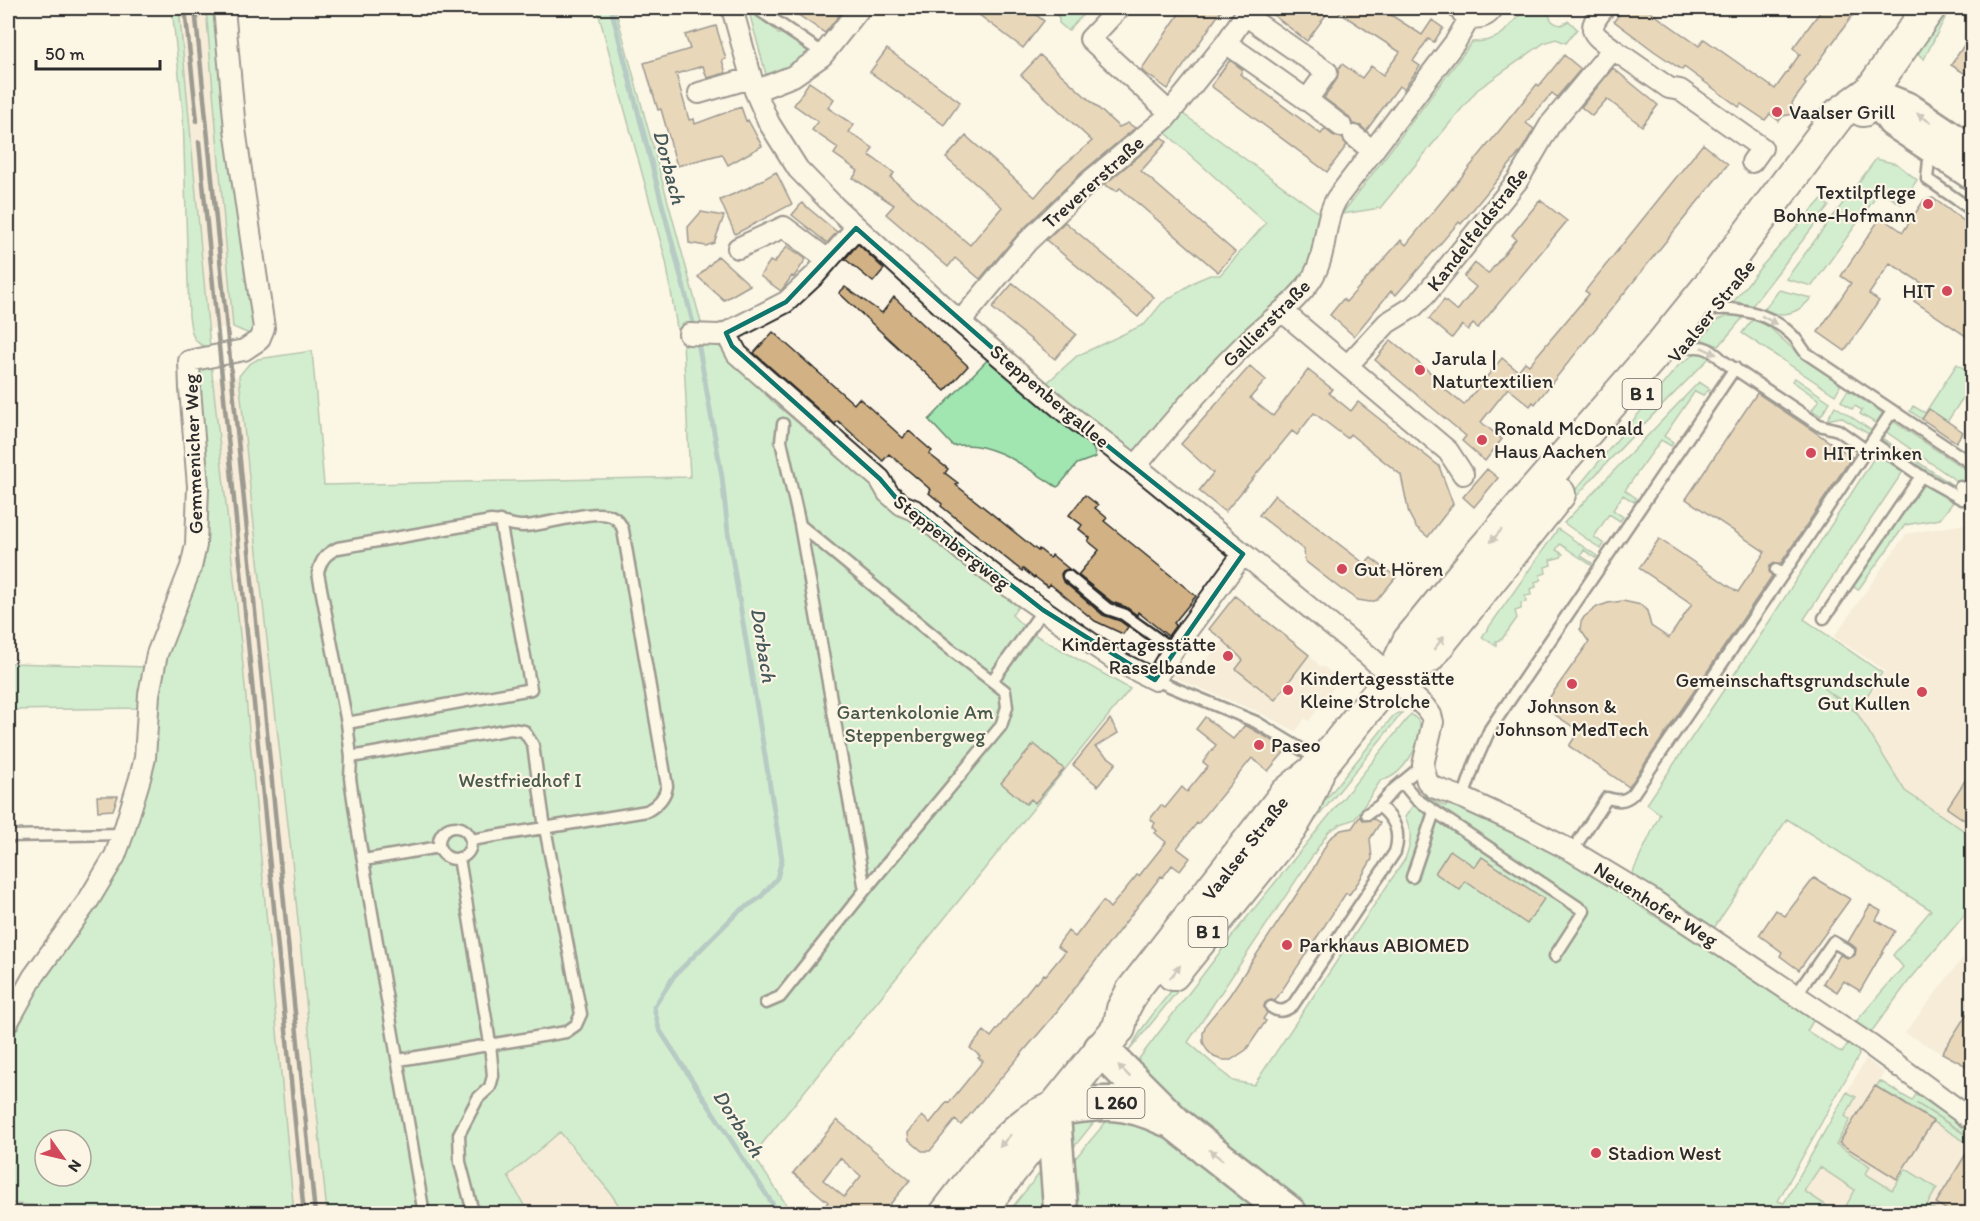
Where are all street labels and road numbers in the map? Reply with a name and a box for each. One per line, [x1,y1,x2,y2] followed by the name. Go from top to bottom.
[1037,130,1149,234] street label: Trevererstraße
[1421,162,1533,296] street label: Kandelfeldstraße
[1662,254,1760,368] street label: Vaalser Straße
[1217,274,1315,372] street label: Gallierstraße
[985,339,1115,453] street label: Steppenbergallee
[178,373,208,535] street label: Gemmenicher Weg
[1622,379,1662,409] road number: B 1
[889,489,1016,595] street label: Steppenbergweg
[1197,791,1293,905] street label: Vaalser Straße
[1590,856,1723,952] street label: Neuenhofer Weg
[1188,917,1228,947] road number: B 1
[1088,1088,1144,1118] road number: L 260

